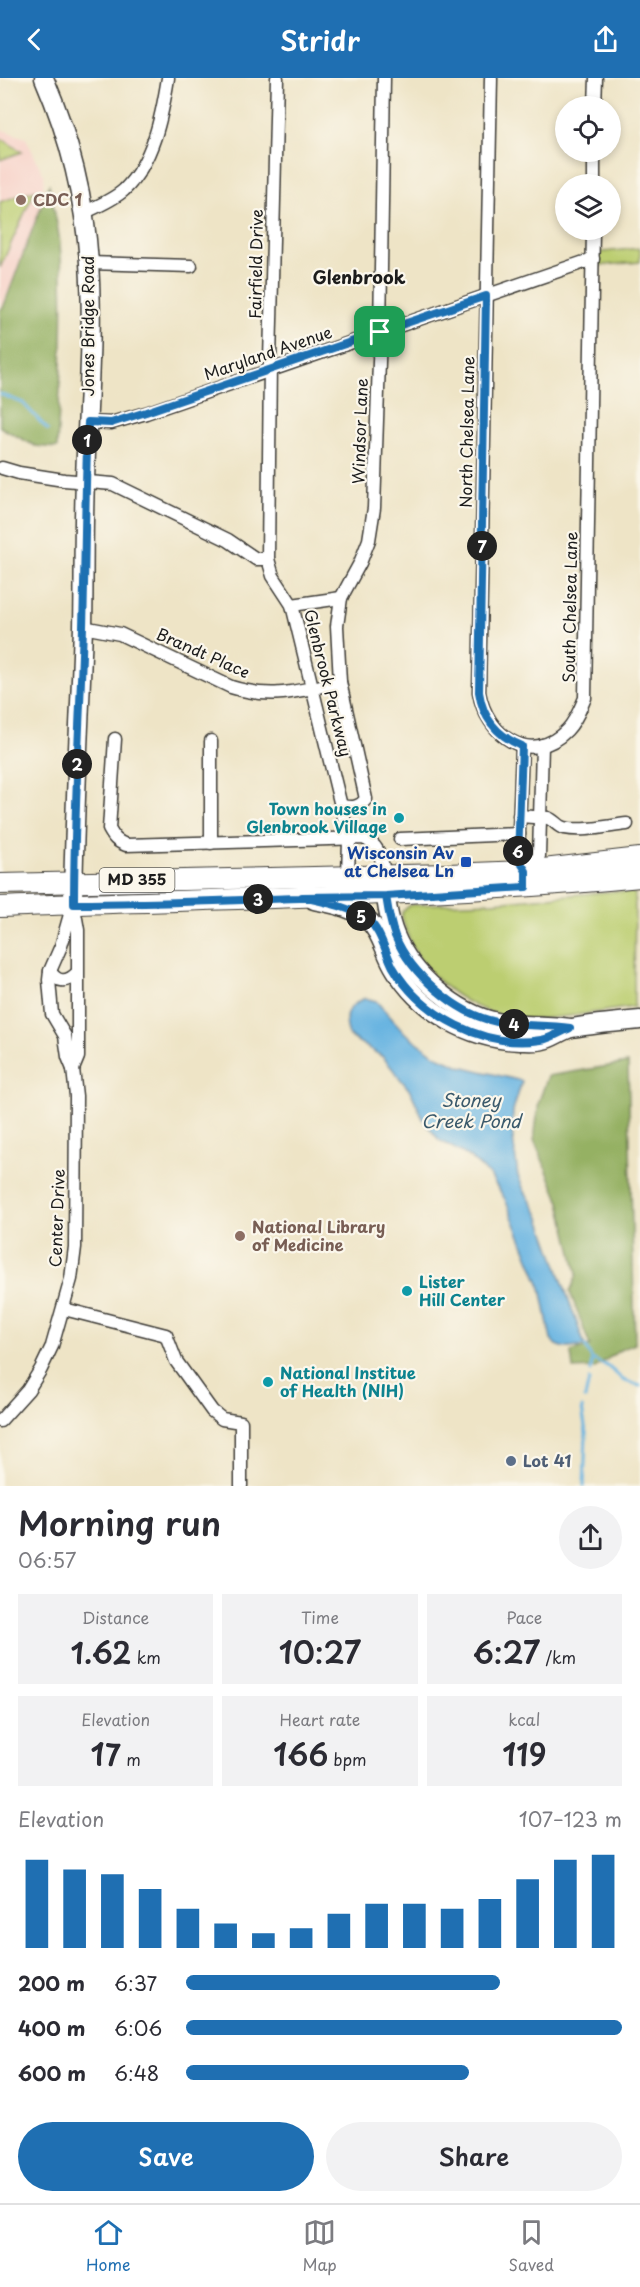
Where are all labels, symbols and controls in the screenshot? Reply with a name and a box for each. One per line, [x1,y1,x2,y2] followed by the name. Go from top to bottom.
[280,19,360,60] text: Stridr
[18,23,51,56] icon: back
[589,23,622,56] icon: share
[555,96,621,240] map controls
[555,96,621,162] button: locate
[555,174,621,240] button: layers
[33,187,82,211] place label: CDC 1
[14,193,28,207] marker: CDC 1
[242,209,268,319] street label: Fairfield Drive
[75,256,99,396] street label: Jones Bridge Road
[312,263,406,290] district label: Glenbrook
[354,306,405,357] pin
[363,315,396,348] icon: arrive
[200,319,335,385] street label: Maryland Avenue
[453,356,479,508] street label: North Chelsea Lane
[345,378,373,484] street label: Windsor Lane
[72,425,102,455] pin: 1
[83,428,91,452] text: 1
[467,531,497,561] pin: 7
[556,531,582,683] street label: South Chelsea Lane
[477,534,487,558] text: 7
[299,606,359,759] street label: Glenbrook Parkway
[153,621,254,683] street label: Brandt Place
[62,749,92,779] pin: 2
[71,752,83,776] text: 2
[246,796,387,838] place label: Town houses in Glenbrook Village
[392,811,406,825] marker: Town houses in Glenbrook Village
[503,836,533,866] pin: 6
[512,839,524,863] text: 6
[344,840,454,882] place label: Wisconsin Av at Chelsea Ln
[459,855,473,869] marker: Wisconsin Av at Chelsea Ln
[100,868,174,892] road number: MD 355
[243,884,273,914] pin: 3
[253,887,263,911] text: 3
[346,901,376,931] pin: 5
[356,904,366,928] text: 5
[499,1009,529,1039] pin: 4
[509,1012,519,1036] text: 4
[421,1086,524,1134] water label: Stoney Creek Pond
[42,1168,70,1268] street label: Center Drive
[252,1214,385,1256] place label: National Library of Medicine
[233,1229,247,1243] marker: National Library of Medicine
[419,1269,506,1311] place label: Lister Hill Center
[400,1284,414,1298] marker: Lister Hill Center
[280,1360,416,1402] place label: National Institue of Health (NIH)
[261,1375,275,1389] marker: National Institue of Health (NIH)
[523,1448,572,1472] place label: Lot 41
[504,1454,518,1468] marker: Lot 41
[18,1497,221,1547] text: Morning run
[559,1506,622,1569] button: share
[18,1545,76,1575] text: 06:57
[82,1605,149,1629] text: Distance
[301,1605,339,1629] text: Time
[506,1605,542,1629] text: Pace
[71,1629,132,1674] text: 1.62
[279,1629,361,1674] text: 10:27
[473,1629,540,1674] text: 6:27
[132,1645,161,1669] text: km
[540,1645,576,1669] text: /km
[81,1707,150,1731] text: Elevation
[280,1707,360,1731] text: Heart rate
[508,1707,540,1731] text: kcal
[91,1731,121,1776] text: 17
[273,1731,328,1776] text: 166
[502,1731,546,1776] text: 119
[121,1747,141,1771] text: m
[328,1747,367,1771] text: bpm
[18,1804,104,1834] text: Elevation
[519,1804,622,1834] text: 107–123 m
[18,1968,85,1998] text: 200 m
[114,1968,157,1998] text: 6:37
[18,2013,86,2043] text: 400 m
[114,2013,162,2043] text: 6:06
[18,2058,86,2088] text: 600 m
[114,2058,159,2088] text: 6:48
[18,2122,314,2191] button: Save
[326,2122,622,2191] button: Share
[86,2216,130,2276] tab: Home
[302,2216,337,2276] tab: Map
[509,2216,554,2276] tab: Saved

